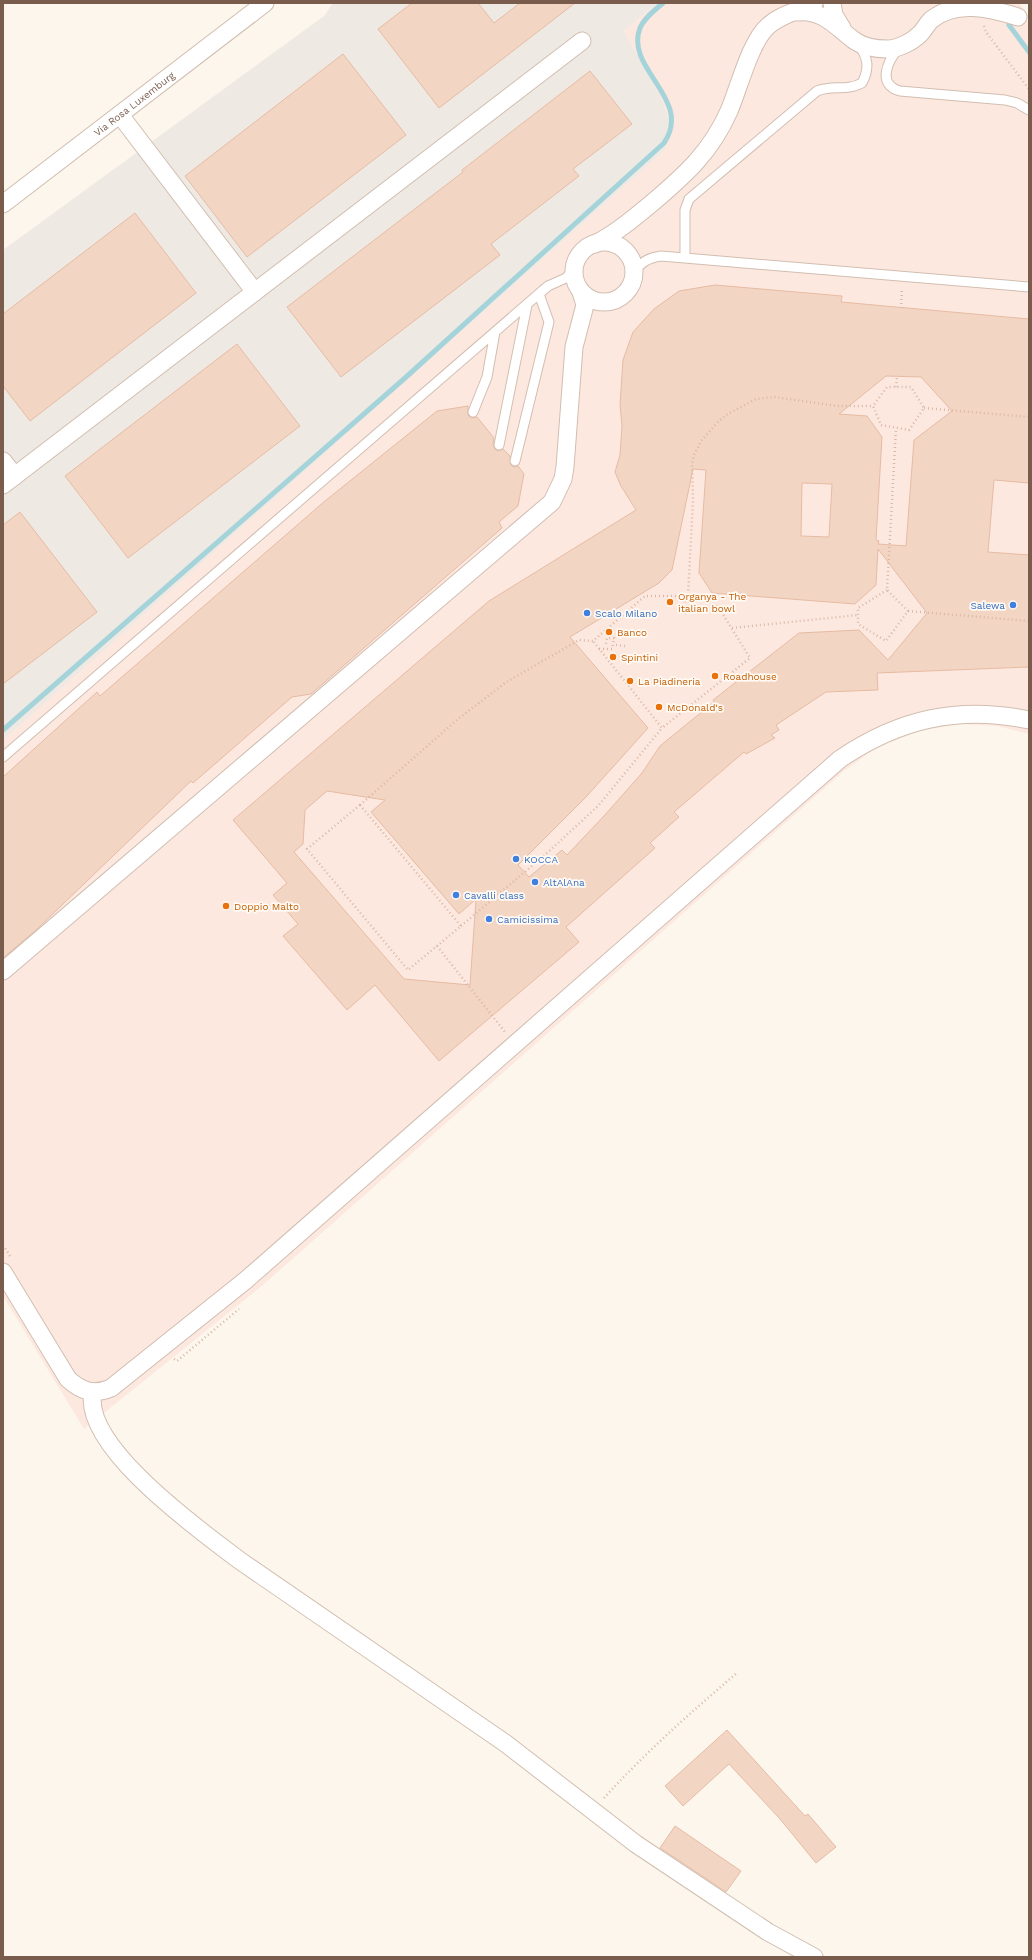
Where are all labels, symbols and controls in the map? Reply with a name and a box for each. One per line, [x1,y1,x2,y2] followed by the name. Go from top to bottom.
[92,69,177,138] street label: Via Rosa Luxemburg
[678,591,746,614] place label: Organya - The italian bowl
[665,597,675,607] marker: Organya - The italian bowl
[970,600,1005,611] place label: Salewa
[1008,600,1018,610] marker: Salewa
[582,608,592,618] marker: Scalo Milano
[595,608,657,619] place label: Scalo Milano
[604,627,614,637] marker: Banco
[617,627,647,638] place label: Banco
[608,652,618,662] marker: Spintini
[621,652,658,663] place label: Spintini
[710,671,720,681] marker: Roadhouse
[723,671,777,682] place label: Roadhouse
[625,676,635,686] marker: La Piadineria
[638,676,701,687] place label: La Piadineria
[654,702,664,712] marker: McDonald's
[667,702,723,713] place label: McDonald's
[511,854,521,864] marker: KOCCA
[524,854,558,865] place label: KOCCA
[530,877,540,887] marker: AltAlAna
[543,877,585,888] place label: AltAlAna
[451,890,461,900] marker: Cavalli class
[464,890,524,901] place label: Cavalli class
[221,901,231,911] marker: Doppio Malto
[234,901,299,912] place label: Doppio Malto
[484,914,494,924] marker: Camicissima
[497,914,559,925] place label: Camicissima

